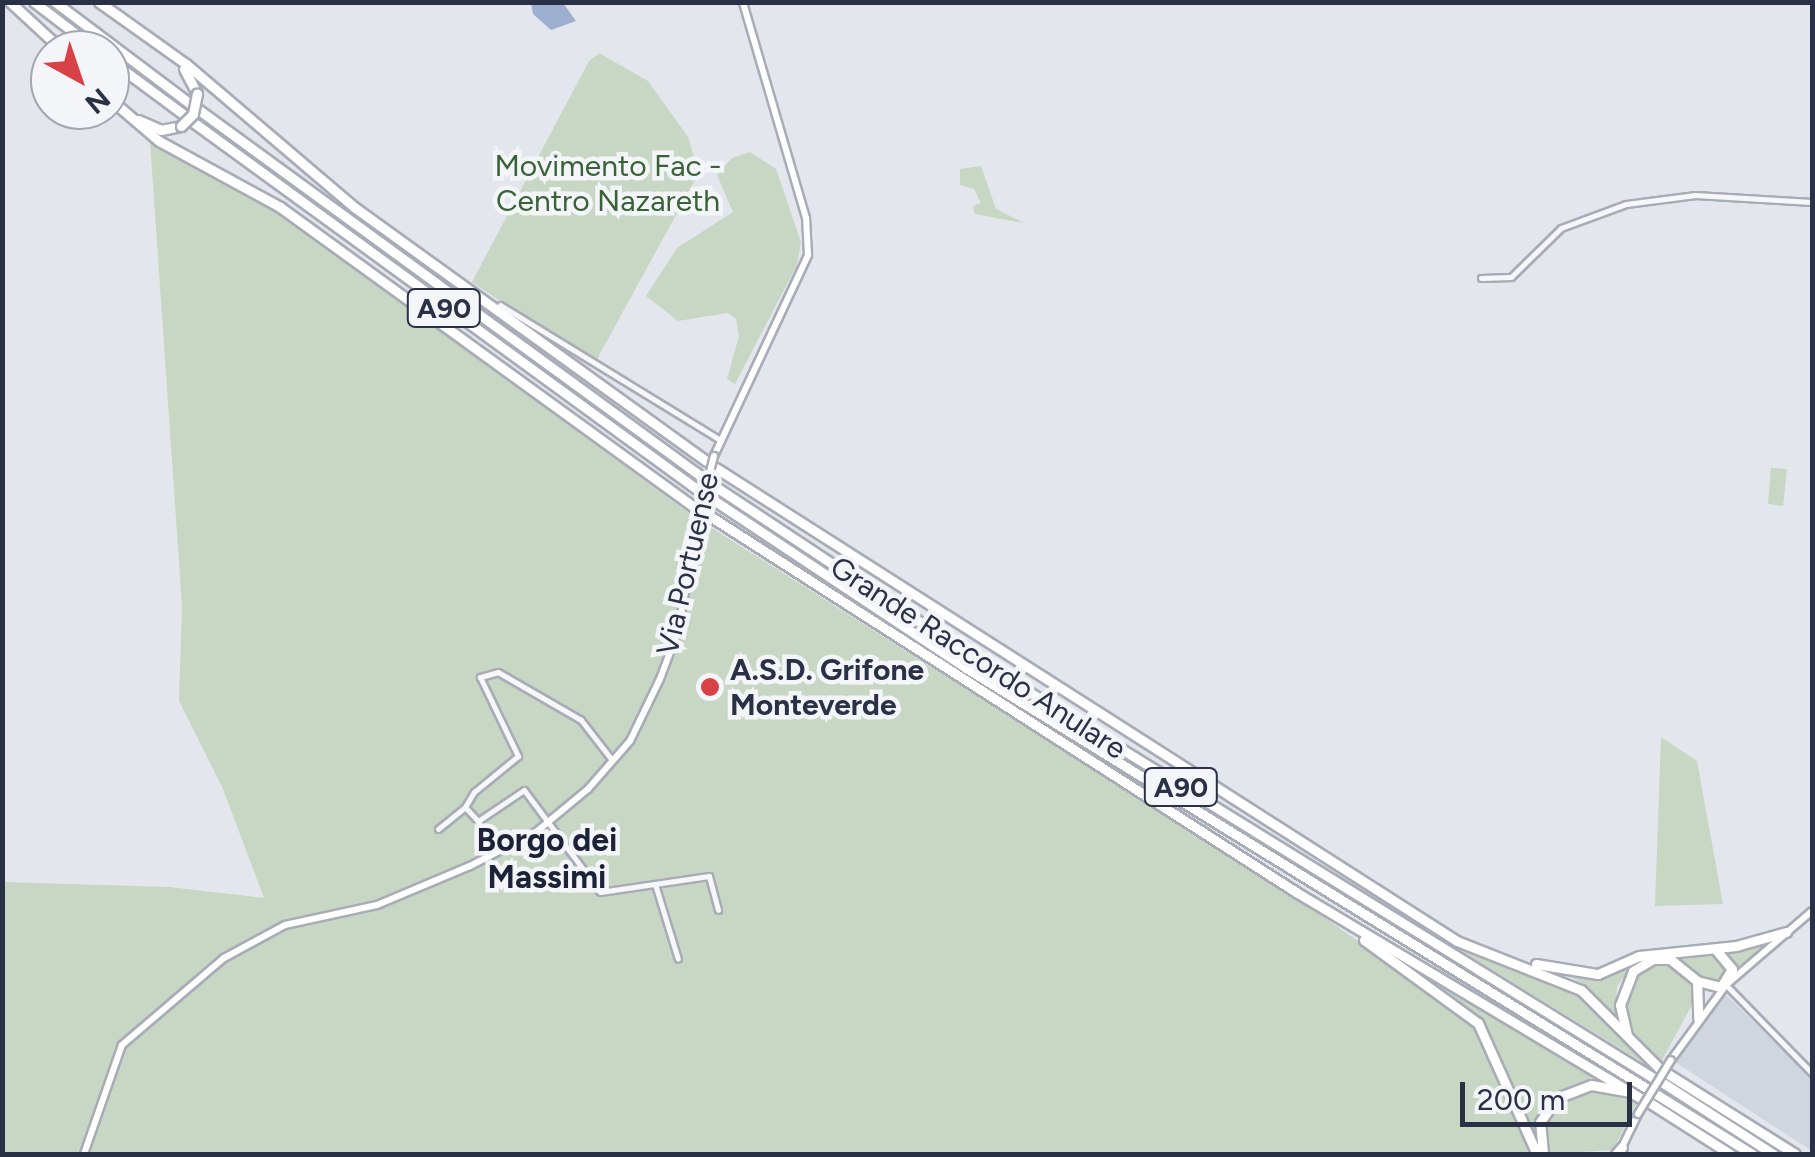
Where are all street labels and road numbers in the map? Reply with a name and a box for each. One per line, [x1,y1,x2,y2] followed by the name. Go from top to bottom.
[406,285,482,331] road number: A90
[649,469,727,659] street label: Via Portuense
[824,549,1132,767] street label: Grande Raccordo Anulare
[1144,764,1218,810] road number: A90

